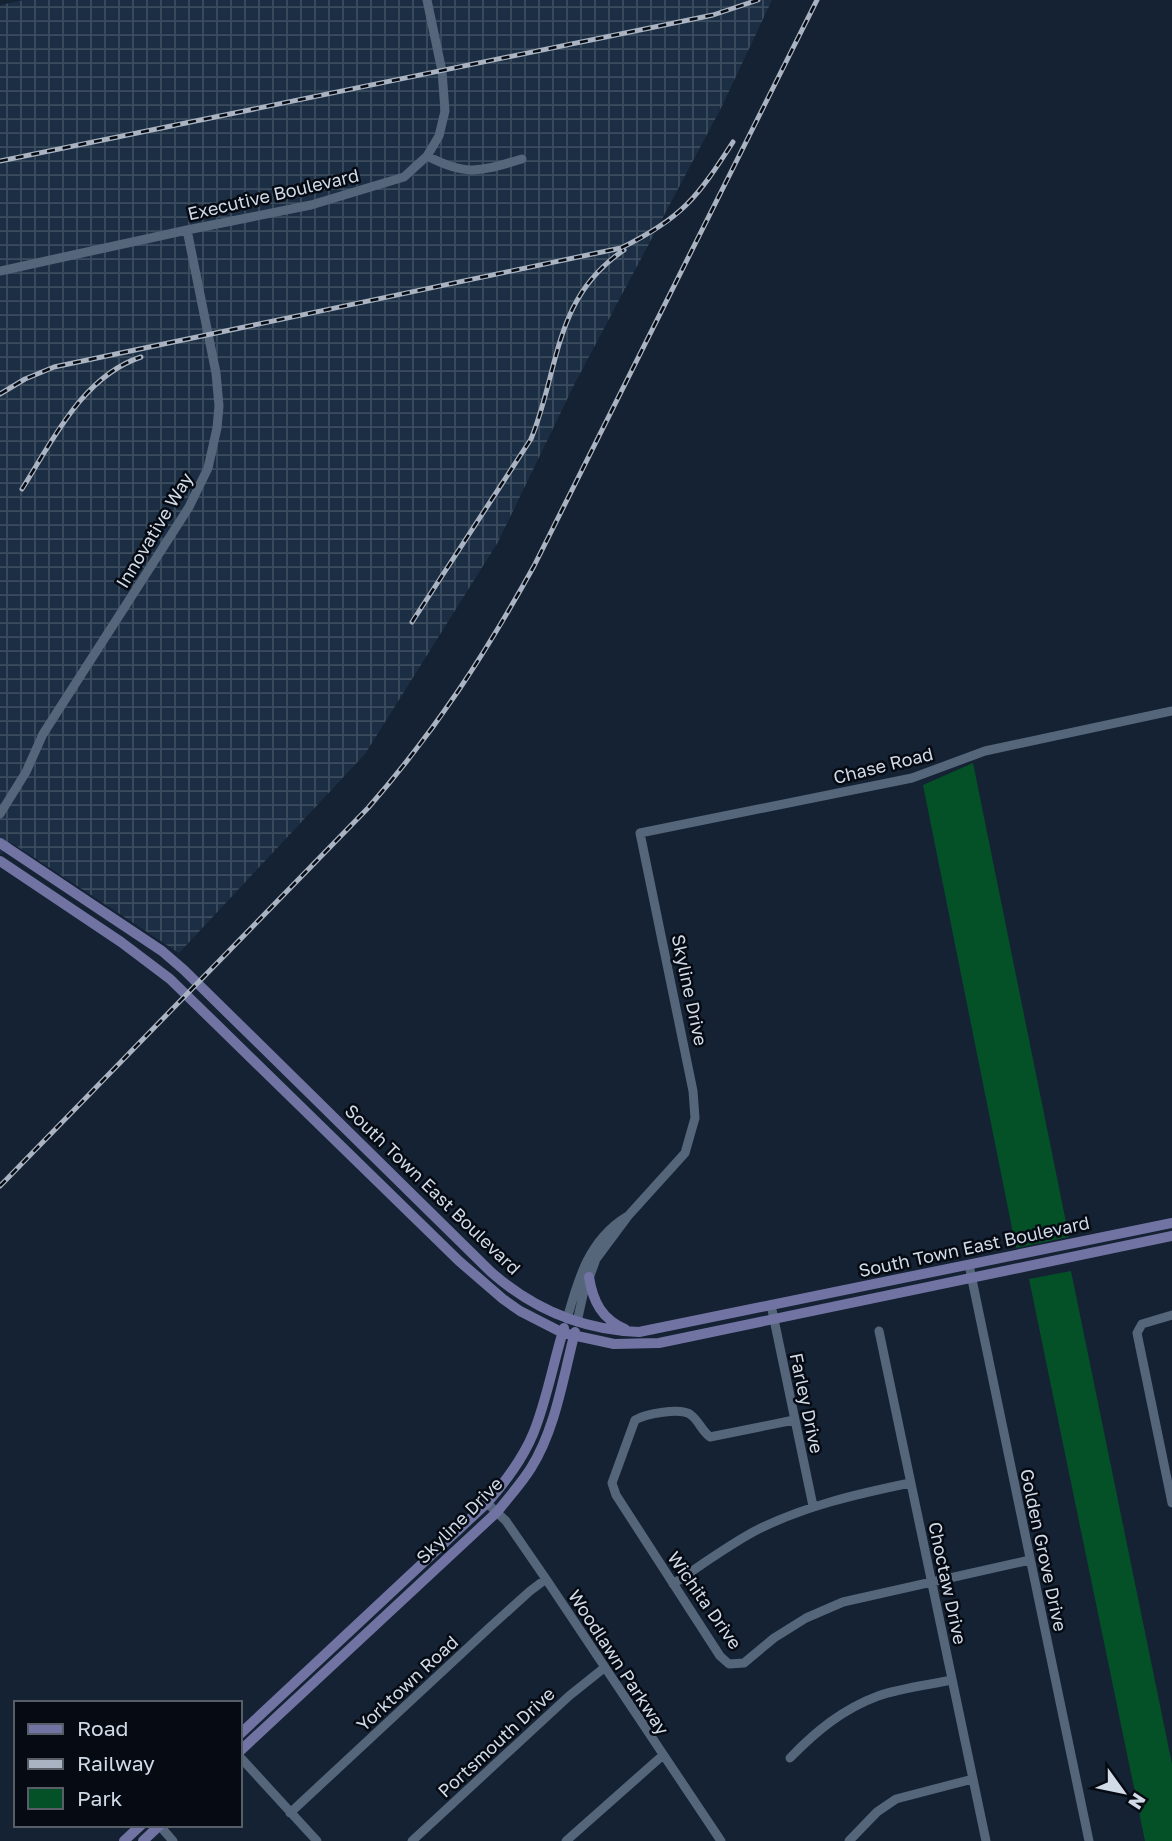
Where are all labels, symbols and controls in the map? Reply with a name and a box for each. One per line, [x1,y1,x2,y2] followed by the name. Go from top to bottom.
[185,164,361,224] street label: Executive Boulevard
[111,468,197,592] street label: Innovative Way
[831,742,935,788] street label: Chase Road
[667,932,713,1048] street label: Skyline Drive
[341,1099,525,1279] street label: South Town East Boulevard
[857,1211,1091,1281] street label: South Town East Boulevard
[786,1351,828,1455] street label: Farley Drive
[1016,1467,1072,1633] street label: Golden Grove Drive
[411,1472,507,1568] street label: Skyline Drive
[924,1520,972,1646] street label: Choctaw Drive
[663,1547,747,1653] street label: Wichita Drive
[564,1585,674,1739] street label: Woodlawn Parkway
[352,1630,462,1736] street label: Yorktown Road
[433,1682,559,1802] street label: Portsmouth Drive
[14,1701,242,1827] legend
[77,1715,128,1741] text: Road
[77,1750,155,1776] text: Railway
[1088,1757,1158,1827] north arrow
[77,1785,123,1811] text: Park
[1124,1789,1151,1814] text: N

